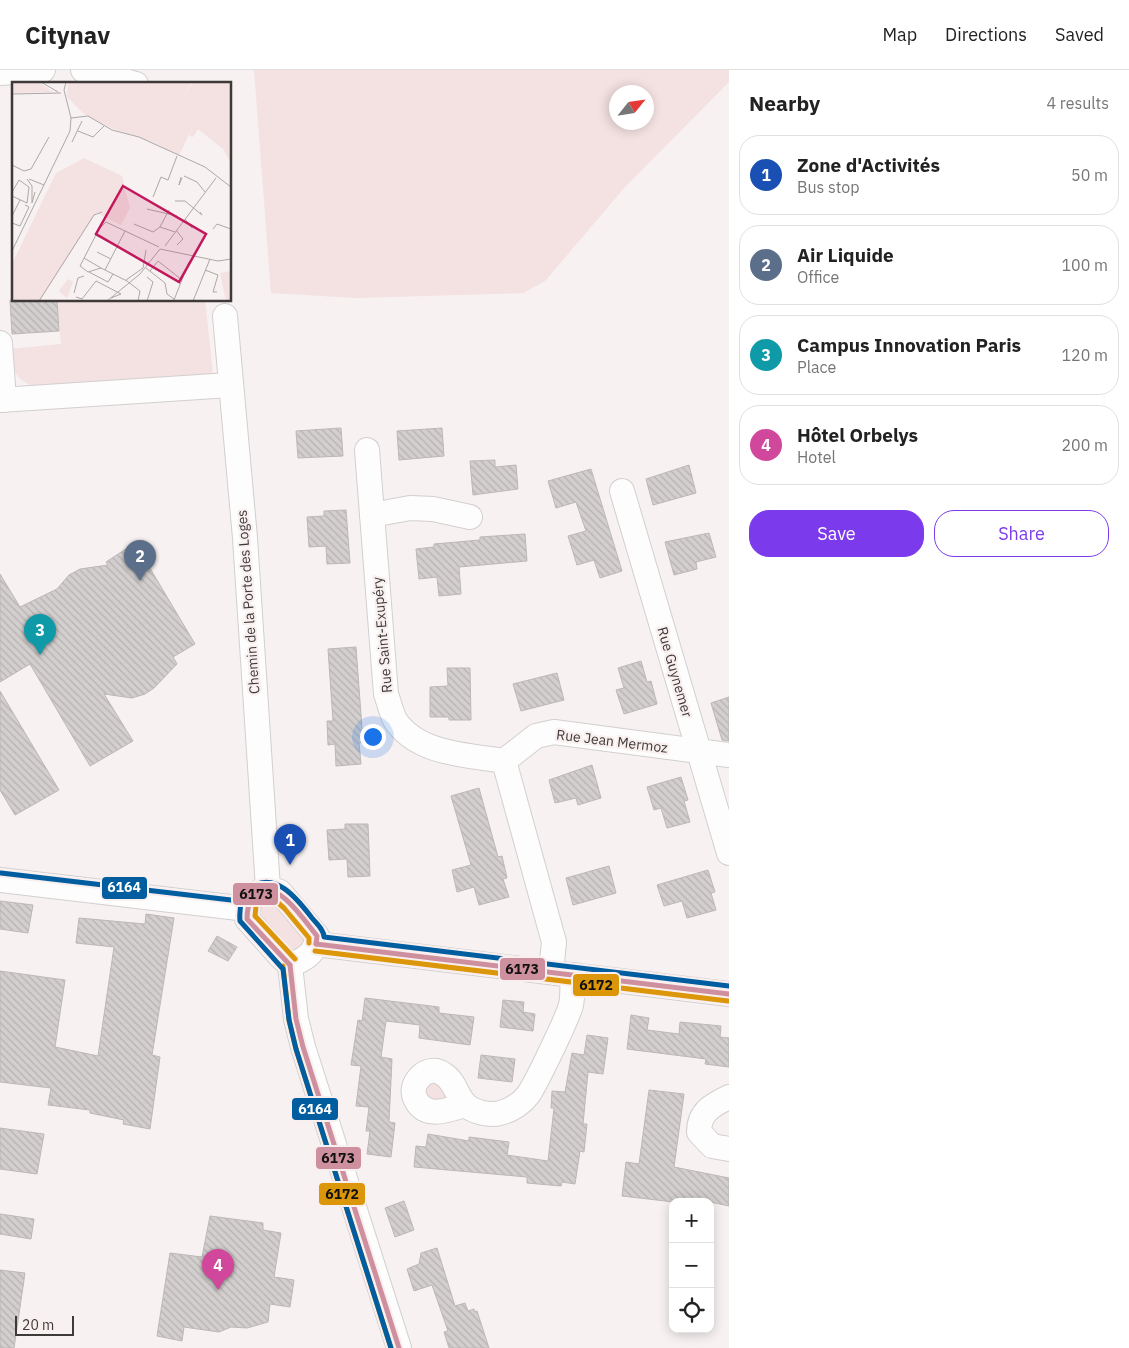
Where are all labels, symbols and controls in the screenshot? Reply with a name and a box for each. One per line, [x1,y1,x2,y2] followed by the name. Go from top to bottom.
[25,19,110,51] text: Citynav
[882,23,917,46] text: Map
[945,23,1027,46] text: Directions
[1055,23,1104,46] text: Saved
[12,82,231,301] inset map
[609,85,654,130] north arrow
[749,89,820,117] text: Nearby
[1046,93,1109,113] text: 4 results
[797,153,940,177] text: Zone d'Activités
[761,165,771,185] text: 1
[1071,165,1108,185] text: 50 m
[797,177,860,197] text: Bus stop
[797,243,894,267] text: Air Liquide
[761,255,771,275] text: 2
[1061,255,1108,275] text: 100 m
[797,267,839,287] text: Office
[797,333,1021,357] text: Campus Innovation Paris
[761,345,771,365] text: 3
[1061,345,1108,365] text: 120 m
[797,357,836,377] text: Place
[797,423,918,447] text: Hôtel Orbelys
[761,435,771,455] text: 4
[1061,435,1108,455] text: 200 m
[797,447,836,467] text: Hotel
[233,509,263,695] street label: Chemin de la Porte des Loges
[749,510,924,557] button: Save
[934,510,1109,557] button: Share
[124,540,156,581] pin: 2
[368,576,396,694] street label: Rue Saint-Exupéry
[24,614,56,655] pin: 3
[653,625,697,719] street label: Rue Guynemer
[360,724,386,750] your location
[555,725,669,757] street label: Rue Jean Mermoz
[274,824,306,865] pin: 1
[101,876,148,900] line badge: 6164
[107,878,141,896] text: 6164
[232,882,279,906] line badge: 6173
[239,885,273,903] text: 6173
[499,957,546,981] line badge: 6173
[505,960,539,978] text: 6173
[572,973,620,997] line badge: 6172
[579,976,613,994] text: 6172
[291,1097,339,1121] line badge: 6164
[298,1100,332,1118] text: 6164
[315,1146,362,1170] line badge: 6173
[321,1149,355,1167] text: 6173
[318,1182,366,1206] line badge: 6172
[325,1185,359,1203] text: 6172
[669,1198,714,1333] map controls
[669,1198,714,1243] button: +
[669,1243,714,1288] button: −
[202,1249,234,1290] pin: 4
[669,1288,714,1333] button: locate
[15,1313,74,1336] scale bar
[22,1316,54,1334] text: 20 m

